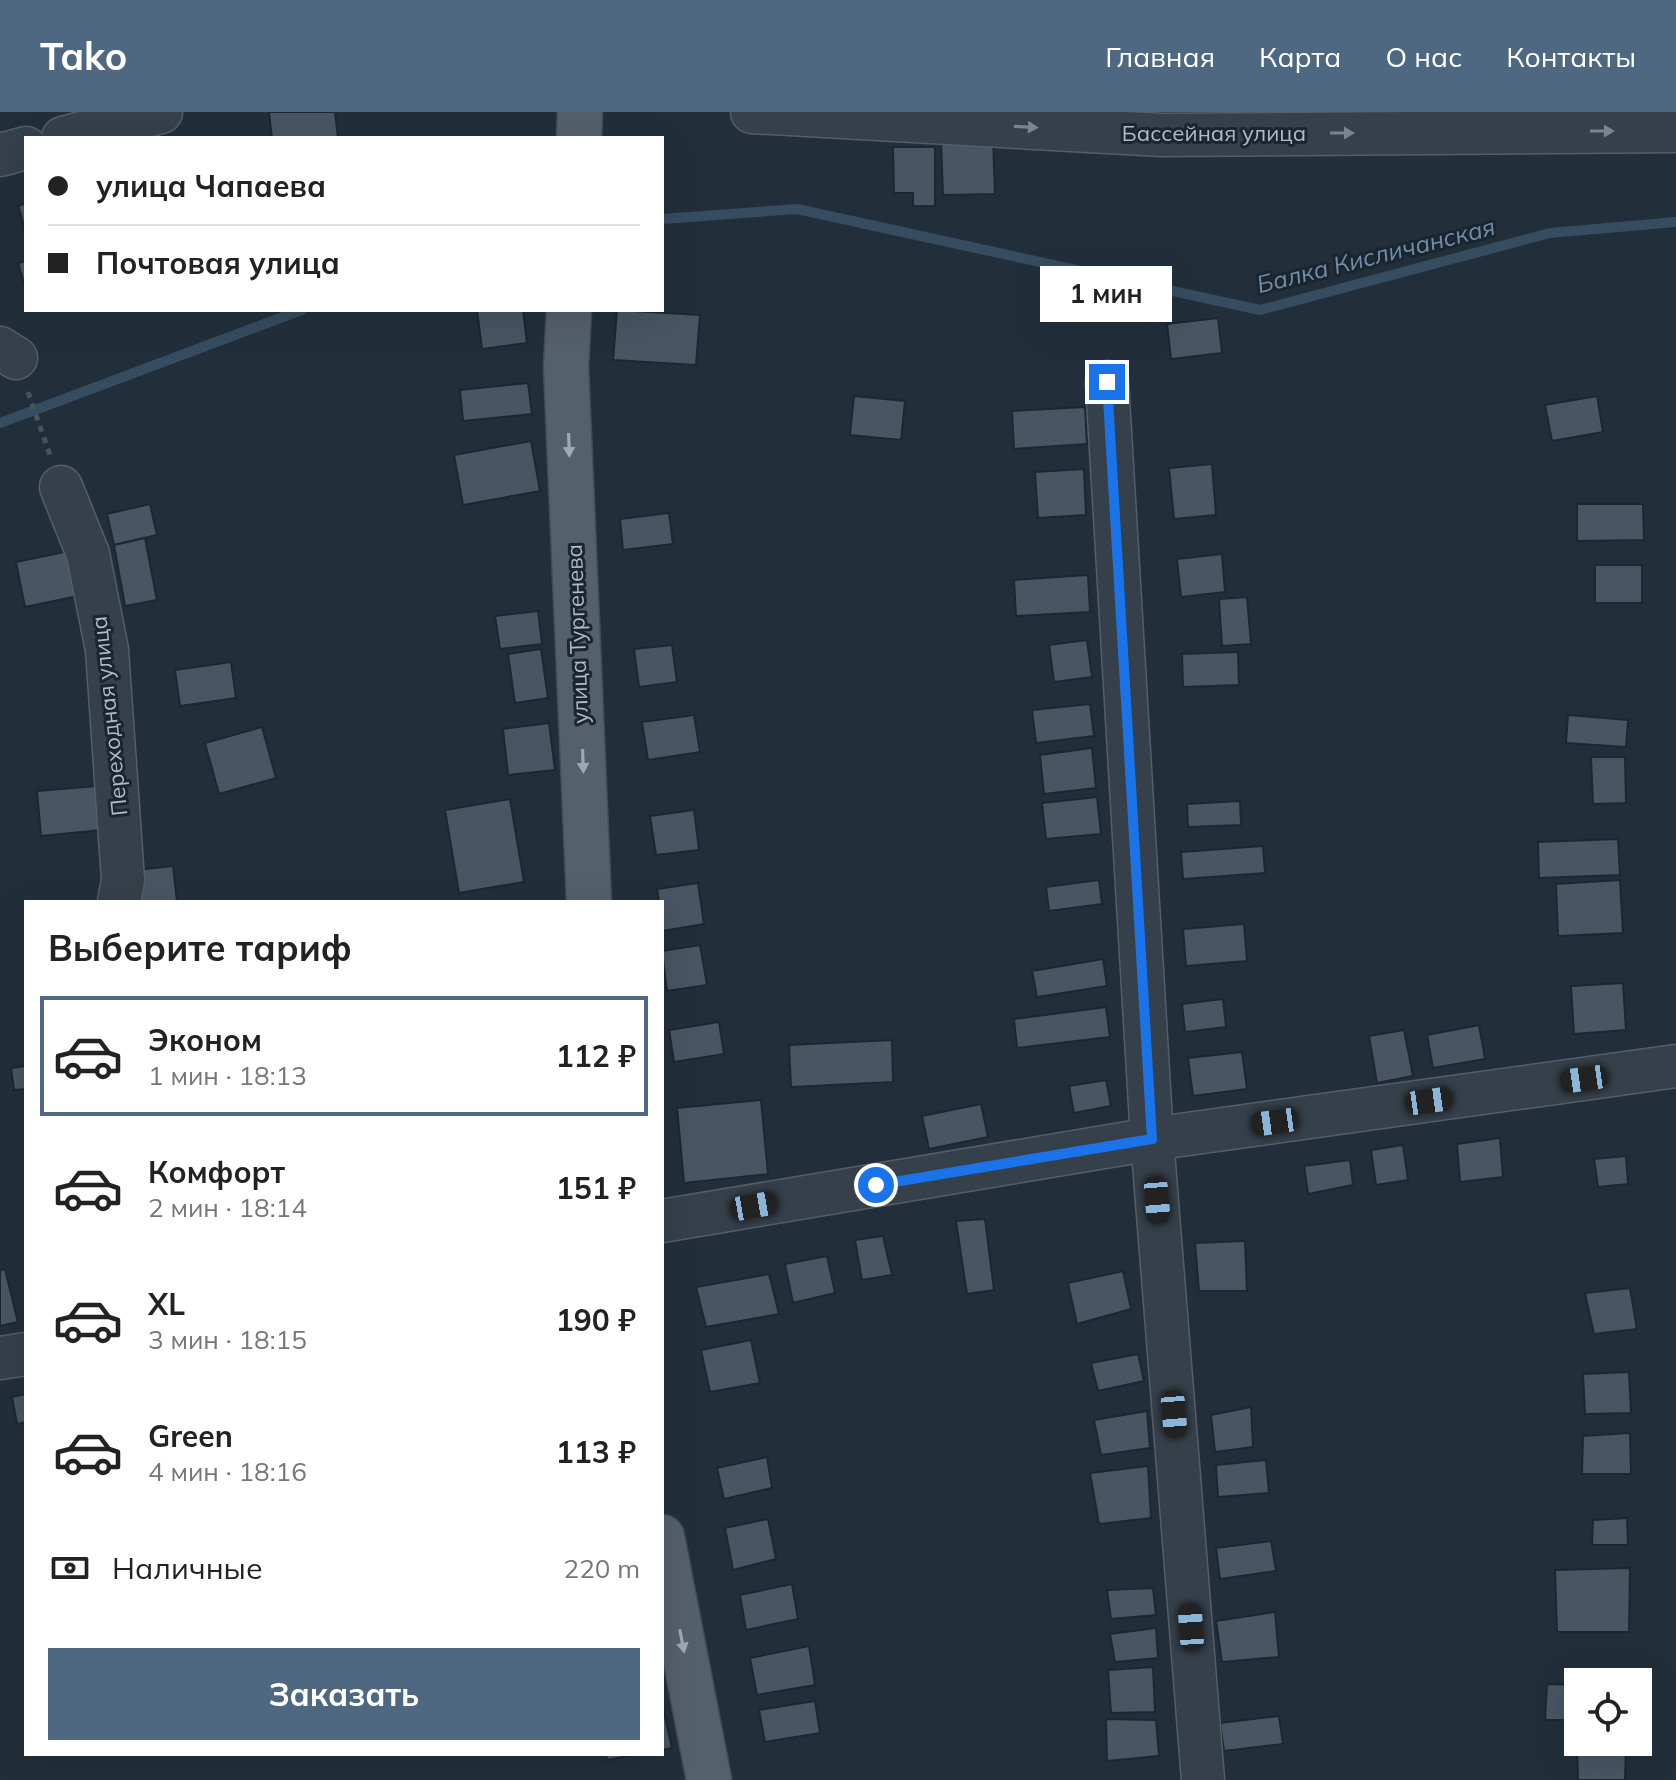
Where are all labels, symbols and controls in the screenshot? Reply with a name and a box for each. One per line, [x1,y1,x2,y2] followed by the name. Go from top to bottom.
[40,32,127,80] text: Tako
[1105,39,1215,74] text: Главная
[1259,39,1341,74] text: Карта
[1385,39,1462,74] text: О нас
[1506,39,1636,74] text: Контакты
[1122,119,1306,147] street label: Бассейная улица
[1014,121,1039,134] one-way arrow
[1590,125,1615,138] one-way arrow
[1330,127,1355,139] one-way arrow
[96,167,326,205] text: улица Чапаева
[1253,211,1498,299] water label: Балка Кисличанская
[96,244,340,282] text: Почтовая улица
[1041,266,1173,322] callout: 1 мин
[1070,277,1142,310] text: 1 мин
[1089,364,1125,400] route end
[563,433,576,458] one-way arrow
[560,544,594,724] street label: улица Тургенева
[85,615,133,817] street label: Переходная улица
[576,749,589,774] one-way arrow
[48,925,352,970] text: Выберите тариф
[52,1020,124,1092] icon: car
[148,1021,262,1059] text: Эконом
[556,1037,636,1075] text: 112 ₽
[148,1059,307,1092] text: 1 мин · 18:13
[1559,1064,1609,1094] car
[1404,1086,1454,1116] car
[1250,1107,1300,1137] car
[52,1152,124,1224] icon: car
[148,1153,285,1191] text: Комфорт
[858,1167,894,1203] route start
[556,1169,636,1207] text: 151 ₽
[1143,1175,1171,1225] car
[728,1190,780,1222] car
[148,1191,307,1224] text: 2 мин · 18:14
[52,1284,124,1356] icon: car
[148,1285,185,1323] text: XL
[556,1301,636,1339] text: 190 ₽
[148,1323,307,1356] text: 3 мин · 18:15
[1160,1389,1188,1439] car
[52,1416,124,1488] icon: car
[148,1417,233,1455] text: Green
[556,1433,636,1471] text: 113 ₽
[148,1455,307,1488] text: 4 мин · 18:16
[48,1546,92,1590] icon: cash
[112,1549,263,1587] text: Наличные
[564,1552,640,1585] text: 220 m
[1177,1602,1205,1652] car
[677,1629,689,1654] one-way arrow
[48,1648,640,1740] button: Заказать
[1564,1668,1652,1756] map controls
[1564,1668,1652,1756] button: locate

